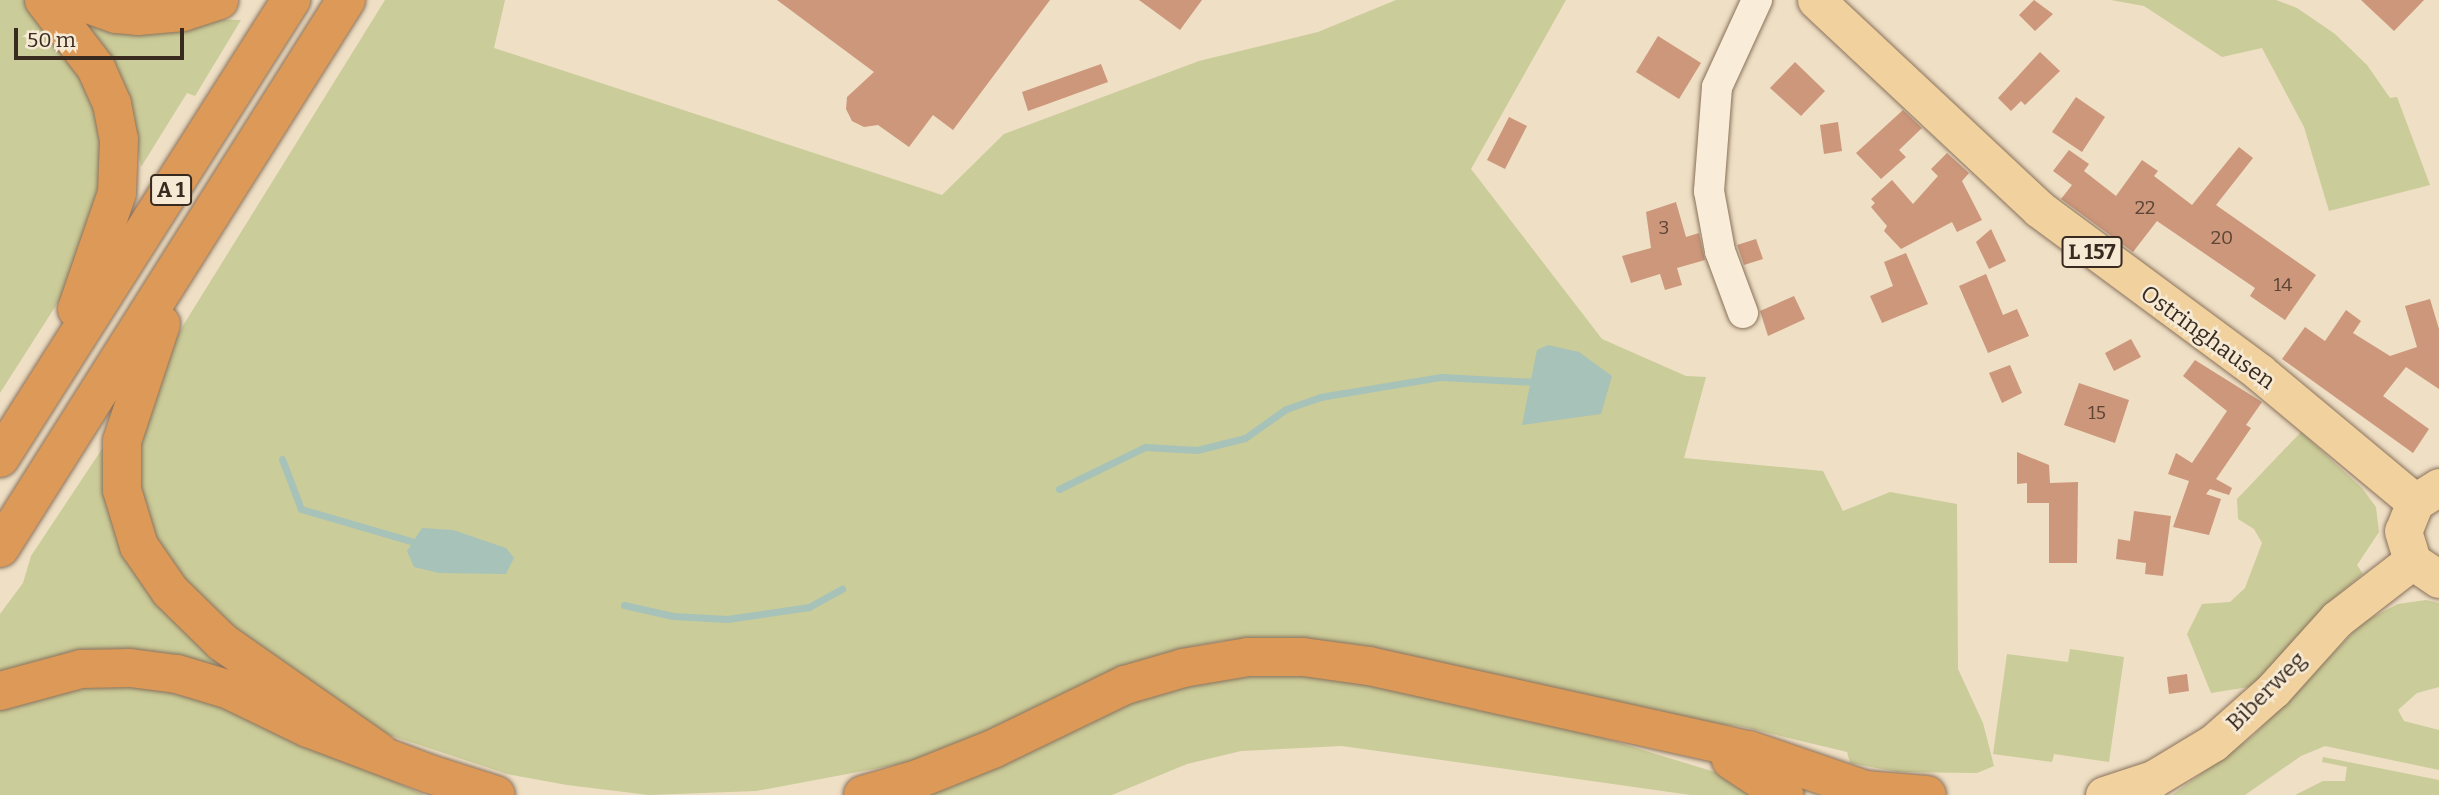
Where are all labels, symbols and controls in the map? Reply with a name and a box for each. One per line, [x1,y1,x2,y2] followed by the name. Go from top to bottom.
[18,14,187,58] scale bar
[27,27,76,53] text: 50 m
[150,172,192,208] road number: A 1
[2135,197,2155,219] house number: 22
[1659,217,1669,239] house number: 3
[2211,227,2233,249] house number: 20
[2060,234,2124,270] road number: L 157
[2274,274,2292,296] house number: 14
[2135,279,2281,395] street label: Ostringhausen
[2088,402,2106,424] house number: 15
[2221,646,2311,736] street label: Biberweg

